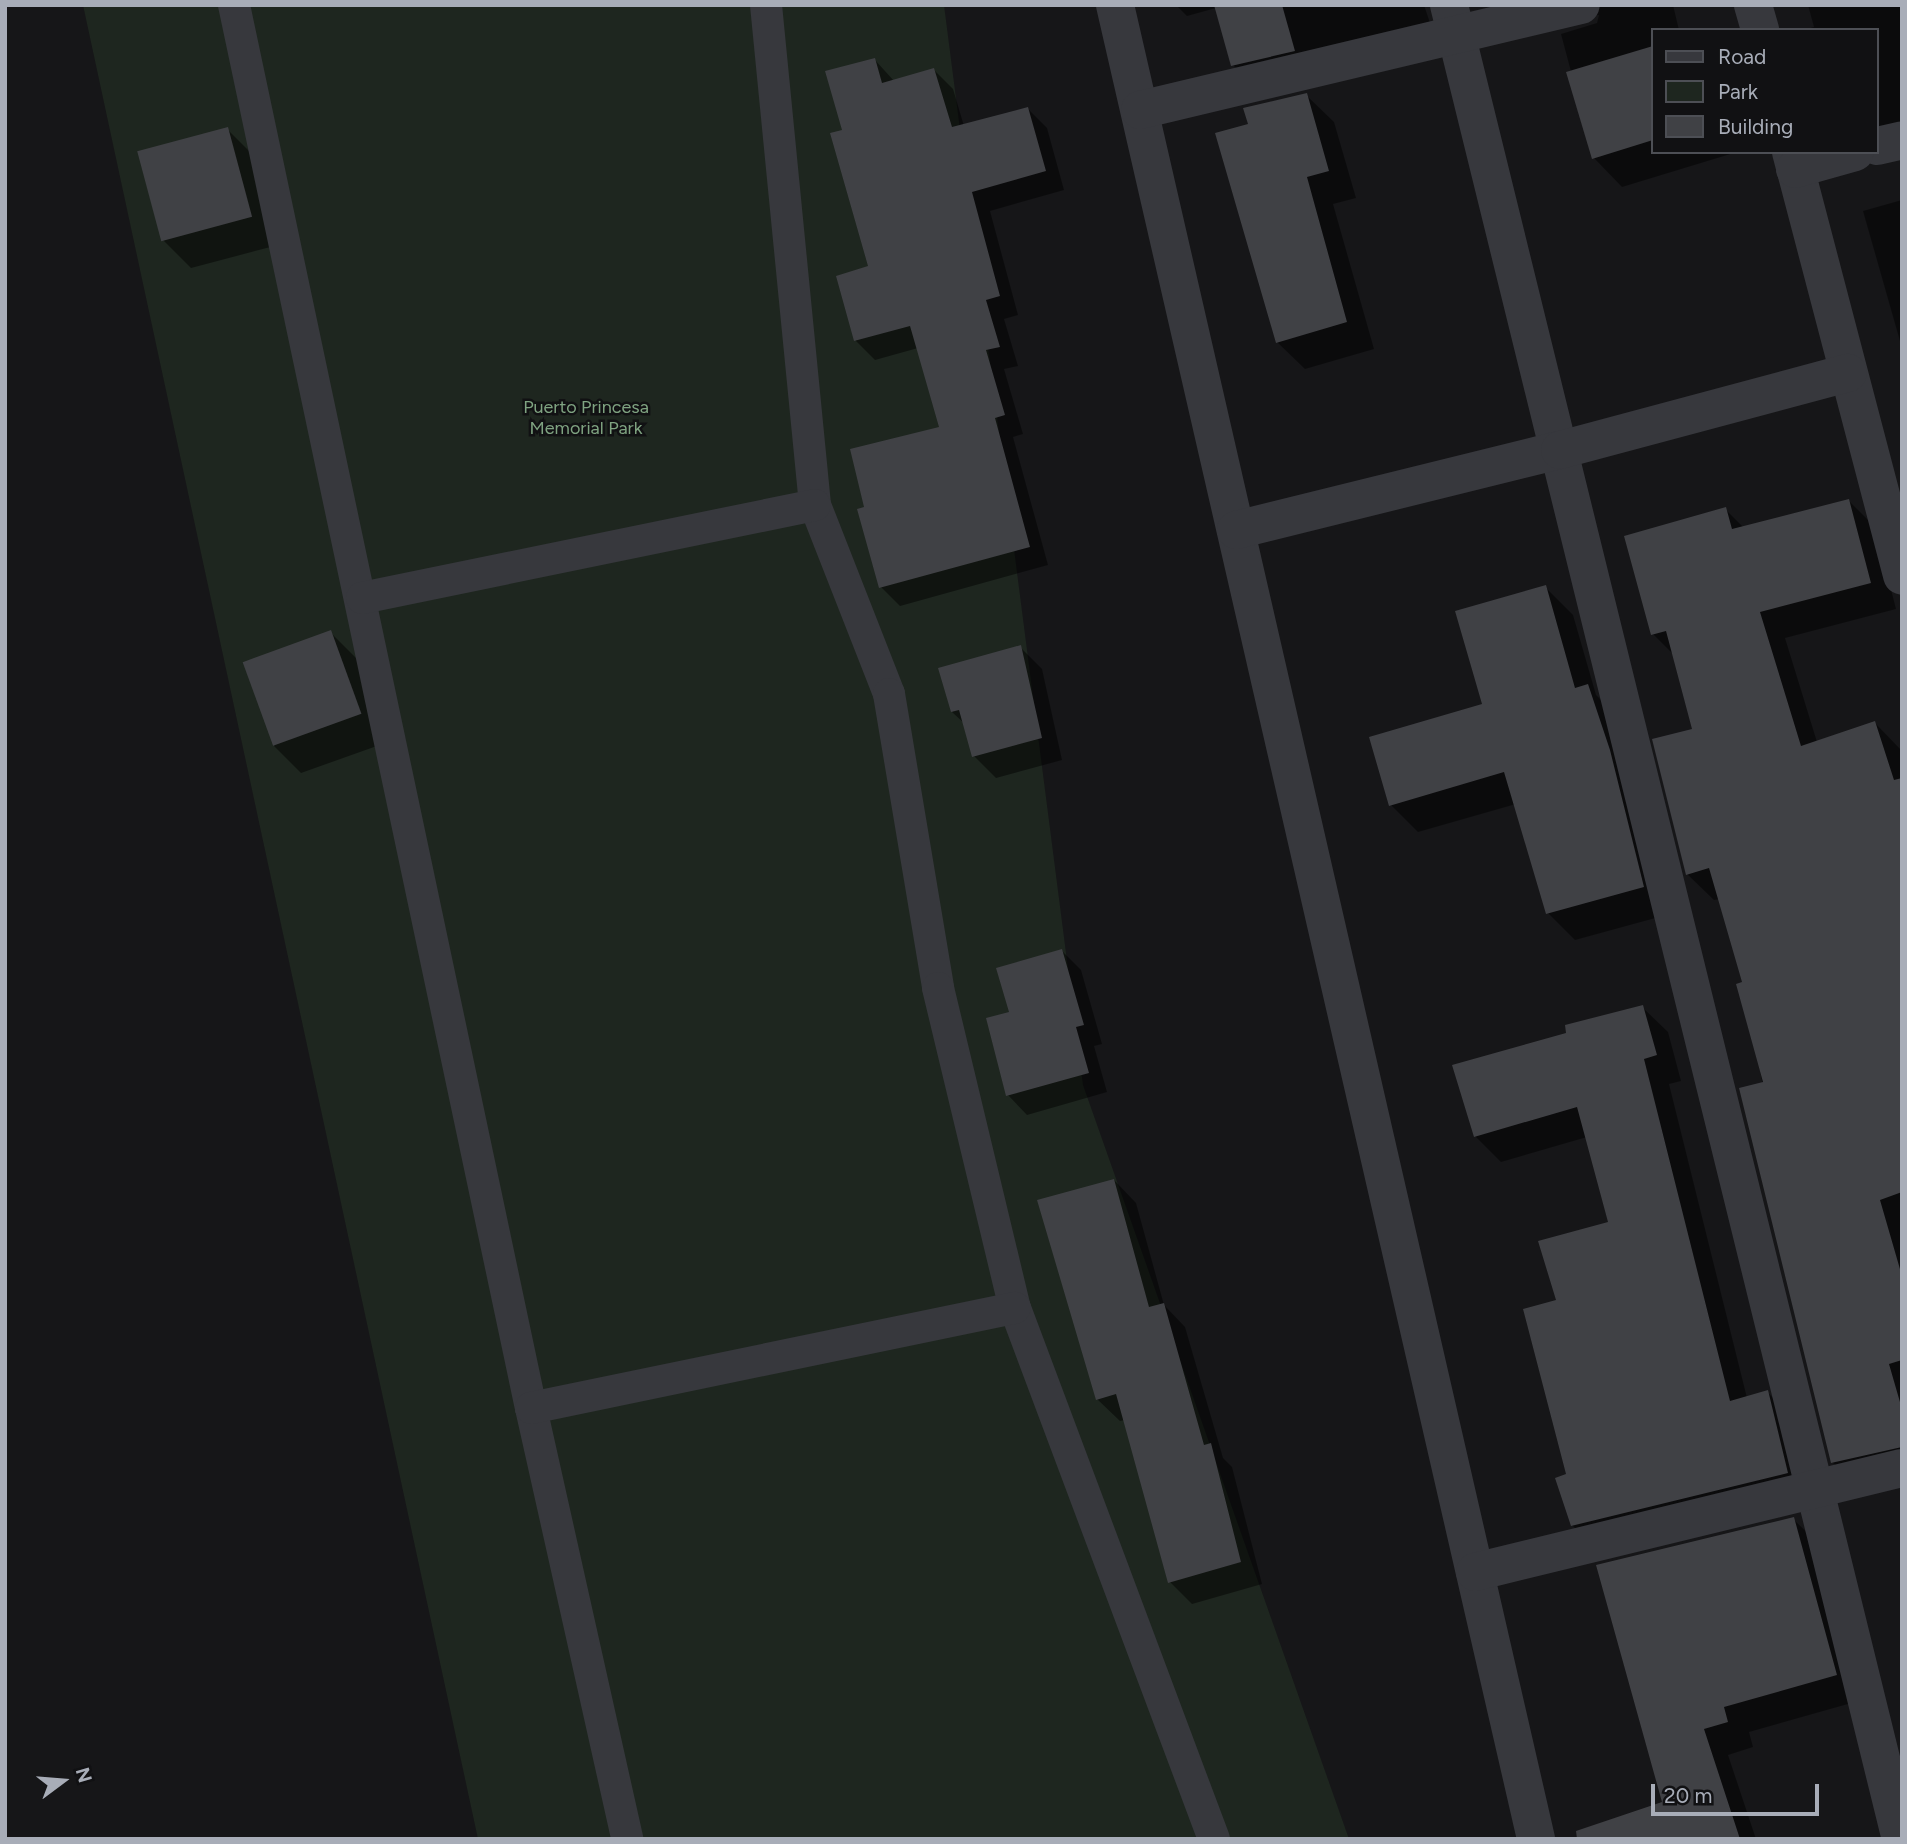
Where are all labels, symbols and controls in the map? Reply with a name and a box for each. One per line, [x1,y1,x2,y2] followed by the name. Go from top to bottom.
[1652,28,1879,154] legend
[1718,44,1766,69] text: Road
[1718,79,1758,104] text: Park
[1718,114,1793,139] text: Building
[523,397,649,440] park label: Puerto Princesa Memorial Park
[28,1746,98,1816] north arrow
[71,1765,97,1785] text: N
[1655,1770,1823,1814] scale bar
[1664,1783,1712,1808] text: 20 m

